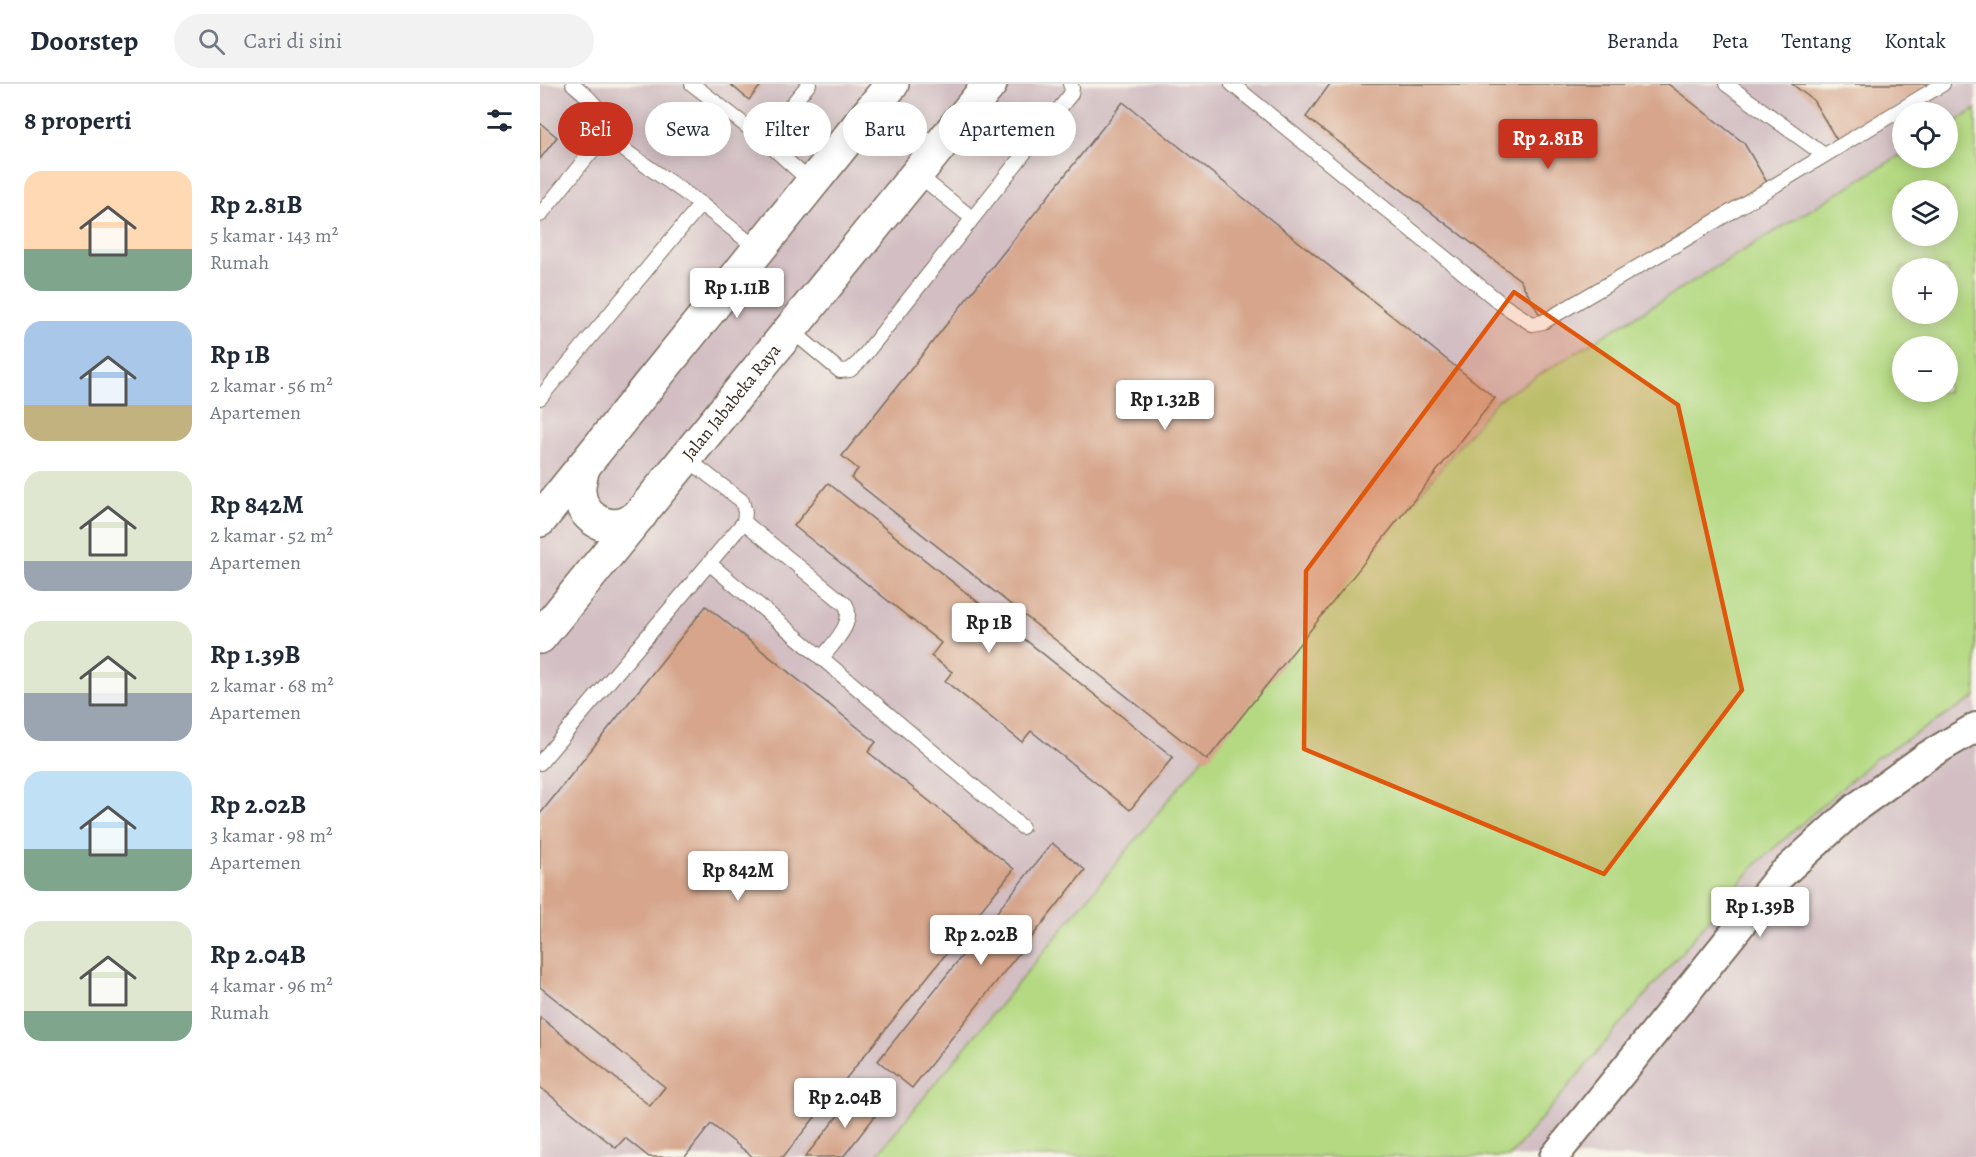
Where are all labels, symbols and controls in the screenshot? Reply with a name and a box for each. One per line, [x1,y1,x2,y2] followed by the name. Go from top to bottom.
[174,14,594,68] search box
[30,22,138,60] text: Doorstep
[195,25,228,58] icon: search
[243,26,342,56] text: Cari di sini
[1607,27,1679,55] text: Beranda
[1712,27,1748,55] text: Peta
[1781,27,1851,55] text: Tentang
[1884,27,1946,55] text: Kontak
[558,102,633,156] chip: Beli
[645,102,731,156] chip: Sewa
[743,102,831,156] chip: Filter
[843,102,927,156] chip: Baru
[939,102,1076,156] chip: Apartemen
[1892,102,1958,402] map controls
[1892,102,1958,168] button: locate
[24,103,132,138] text: 8 properti
[483,104,516,137] icon: filters
[1486,119,1610,170] pin: Rp 2.81B
[1512,125,1584,152] text: Rp 2.81B
[1892,180,1958,246] button: layers
[210,187,302,222] text: Rp 2.81B
[72,195,144,267] icon: home
[210,222,338,249] text: 5 kamar · 143 m²
[210,249,269,276] text: Rumah
[1892,258,1958,324] button: +
[675,268,799,319] pin: Rp 1.11B
[704,274,770,301] text: Rp 1.11B
[1892,336,1958,402] button: −
[210,337,270,372] text: Rp 1B
[677,338,786,465] street label: Jalan Jababeka Raya
[72,345,144,417] icon: home
[210,372,333,399] text: 2 kamar · 56 m²
[1103,380,1227,431] pin: Rp 1.32B
[1130,386,1200,413] text: Rp 1.32B
[210,399,301,426] text: Apartemen
[210,487,304,522] text: Rp 842M
[72,495,144,567] icon: home
[210,522,333,549] text: 2 kamar · 52 m²
[210,549,301,576] text: Apartemen
[947,603,1031,654] pin: Rp 1B
[966,609,1012,636] text: Rp 1B
[210,637,301,672] text: Rp 1.39B
[72,645,144,717] icon: home
[210,672,334,699] text: 2 kamar · 68 m²
[210,699,301,726] text: Apartemen
[210,787,306,822] text: Rp 2.02B
[72,795,144,867] icon: home
[210,822,333,849] text: 3 kamar · 98 m²
[210,849,301,876] text: Apartemen
[683,851,793,902] pin: Rp 842M
[702,857,774,884] text: Rp 842M
[1698,887,1822,938] pin: Rp 1.39B
[1725,893,1795,920] text: Rp 1.39B
[919,915,1043,966] pin: Rp 2.02B
[944,921,1018,948] text: Rp 2.02B
[210,937,306,972] text: Rp 2.04B
[72,945,144,1017] icon: home
[210,972,333,999] text: 4 kamar · 96 m²
[210,999,269,1026] text: Rumah
[783,1078,907,1129] pin: Rp 2.04B
[808,1084,882,1111] text: Rp 2.04B

